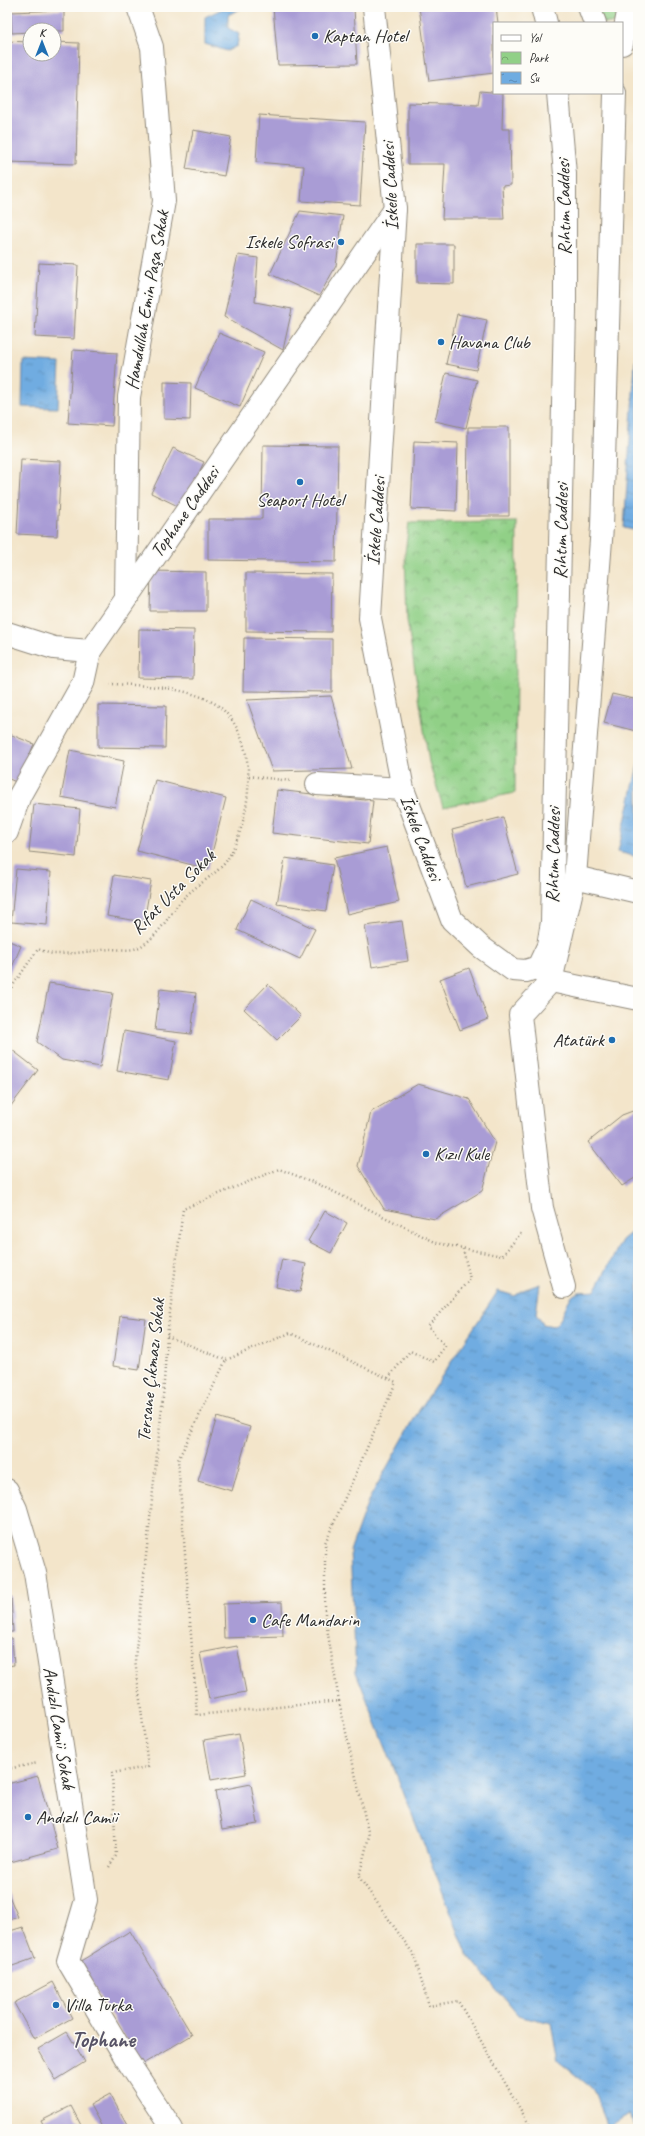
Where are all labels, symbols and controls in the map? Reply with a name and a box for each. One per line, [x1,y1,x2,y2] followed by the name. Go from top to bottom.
[22,22,62,62] north arrow
[493,22,623,94] legend
[323,24,411,48] place label: Kaptan Hotel
[39,25,47,39] text: K
[529,30,543,46] text: Yol
[310,31,320,41] marker: Kaptan Hotel
[529,50,550,66] text: Park
[529,70,541,86] text: Su
[376,138,404,231] street label: İskele Caddesi
[551,156,577,255] street label: Rıhtım Caddesi
[119,208,175,391] street label: Hamdullah Emin Paşa Sokak
[245,230,335,254] place label: Iskele Sofrasi
[336,237,346,247] marker: Iskele Sofrasi
[449,330,531,354] place label: Havana Club
[436,337,446,347] marker: Havana Club
[145,460,226,562] street label: Tophane Caddesi
[361,473,391,566] street label: İskele Caddesi
[295,477,305,487] marker: Seaport Hotel
[548,480,574,579] street label: Rıhtım Caddesi
[256,488,347,512] place label: Seaport Hotel
[394,792,448,886] street label: İskele Caddesi
[540,804,566,903] street label: Rıhtım Caddesi
[125,843,222,940] street label: Rıfat Usta Sokak
[553,1028,605,1052] place label: Atatürk
[607,1035,617,1045] marker: Atatürk
[434,1142,491,1166] place label: Kızıl Kule
[421,1149,431,1159] marker: Kızıl Kule
[132,1296,171,1443] street label: Tersane Çıkmazı Sokak
[261,1608,360,1632] place label: Cafe Mandarin
[248,1615,258,1625] marker: Cafe Mandarin
[38,1665,81,1793] street label: Andızlı Camii Sokak
[36,1805,120,1829] place label: Andızlı Camii
[23,1812,33,1822] marker: Andızlı Camii
[64,1993,133,2017] place label: Villa Turka
[51,2000,61,2010] marker: Villa Turka
[71,2025,137,2054] district label: Tophane

